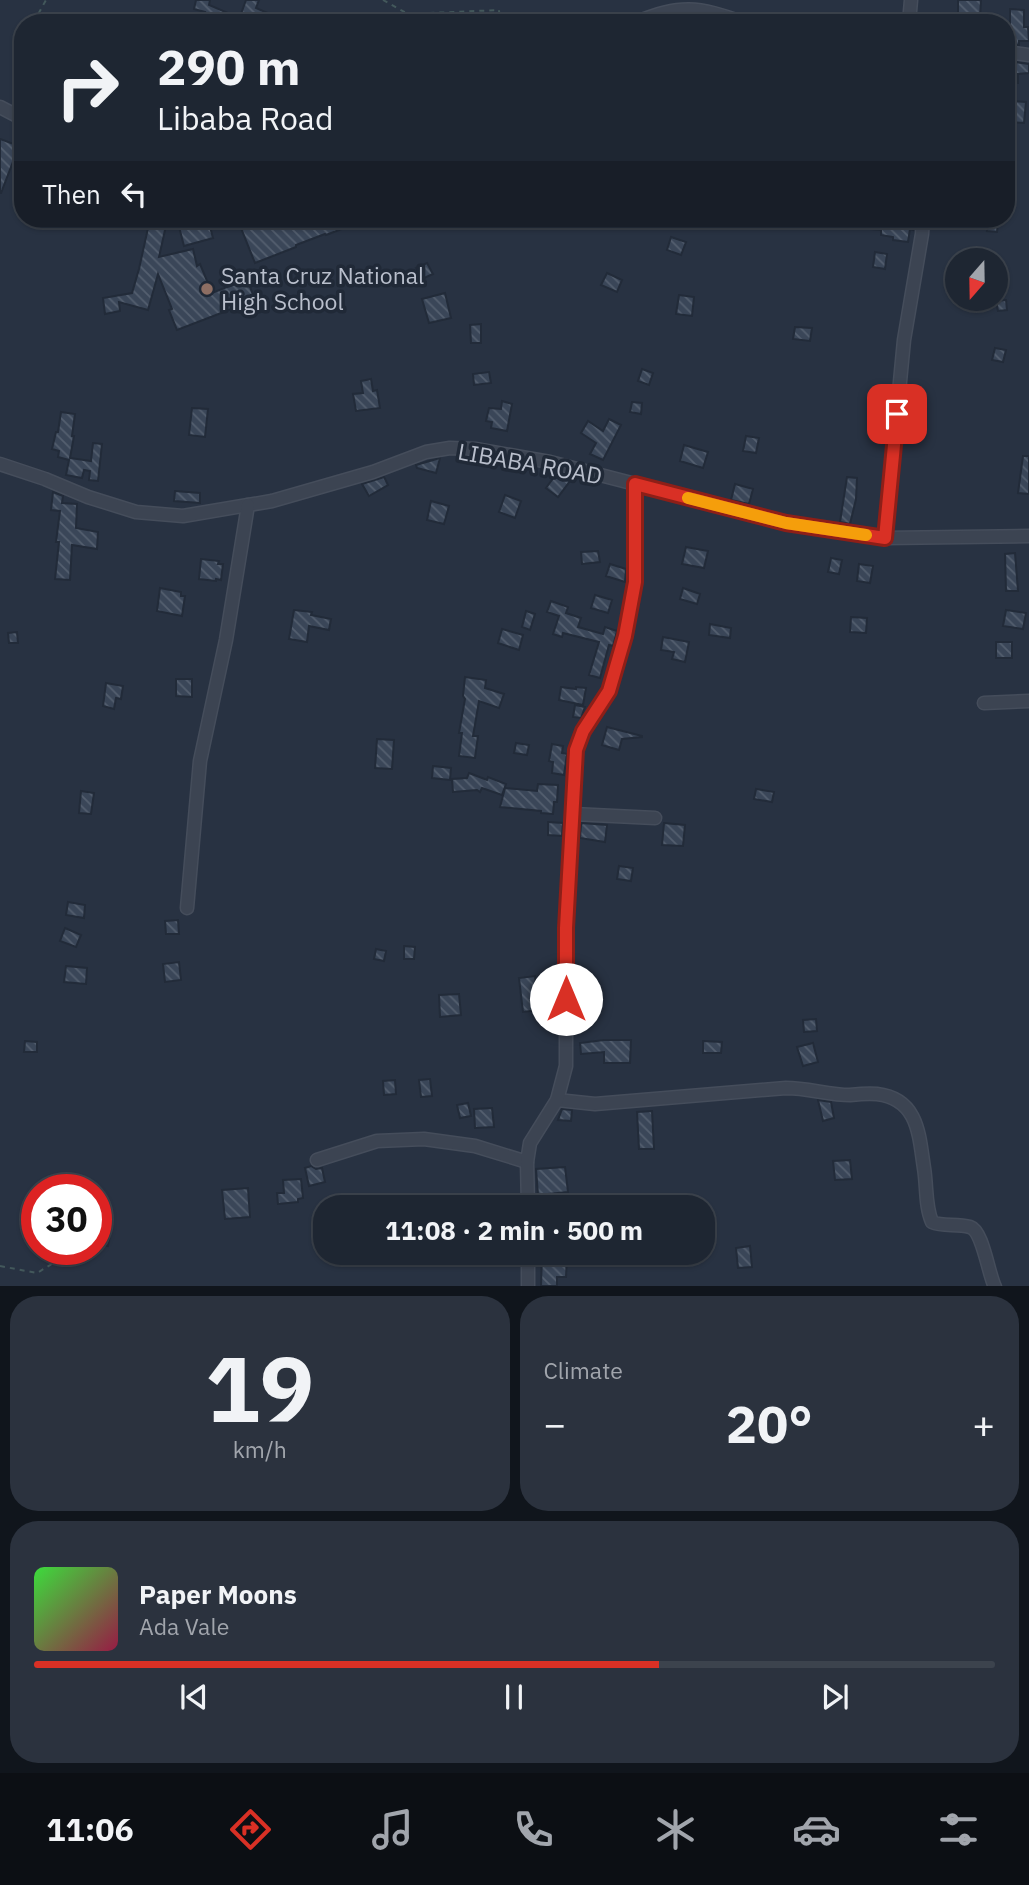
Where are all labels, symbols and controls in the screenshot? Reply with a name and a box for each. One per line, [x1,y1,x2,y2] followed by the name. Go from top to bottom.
[157,35,301,98] text: 290 m
[42,42,133,133] icon: right
[157,97,333,139] text: Libaba Road
[115,175,153,213] icon: left
[42,177,101,211] text: Then
[945,248,1008,312] north arrow
[945,248,1008,311] map controls
[221,260,424,316] place label: Santa Cruz National High School
[199,281,215,297] marker: Santa Cruz National High School
[867,384,927,444] pin
[878,395,916,433] icon: arrive
[456,436,605,490] street label: LIBABA ROAD
[529,962,603,1036] position arrow
[21,1174,112,1265] speed limit sign: 30
[385,1213,643,1247] text: 11:08 · 2 min · 500 m
[205,1329,314,1447] text: 19
[544,1355,623,1385] text: Climate
[726,1390,813,1457] text: 20°
[544,1399,566,1448] text: −
[972,1399,995,1448] text: +
[233,1434,287,1464] text: km/h
[139,1577,297,1611] text: Paper Moons
[139,1611,229,1641] text: Ada Vale
[175,1678,213,1716] icon: previous
[495,1678,533,1716] icon: pause
[816,1678,854,1716] icon: next
[226,1805,275,1854] icon: directions
[368,1805,417,1854] icon: music
[509,1805,558,1854] icon: phone
[651,1805,700,1854] icon: climate
[792,1805,841,1854] icon: car
[934,1805,983,1854] icon: filters
[46,1808,134,1850] text: 11:06

